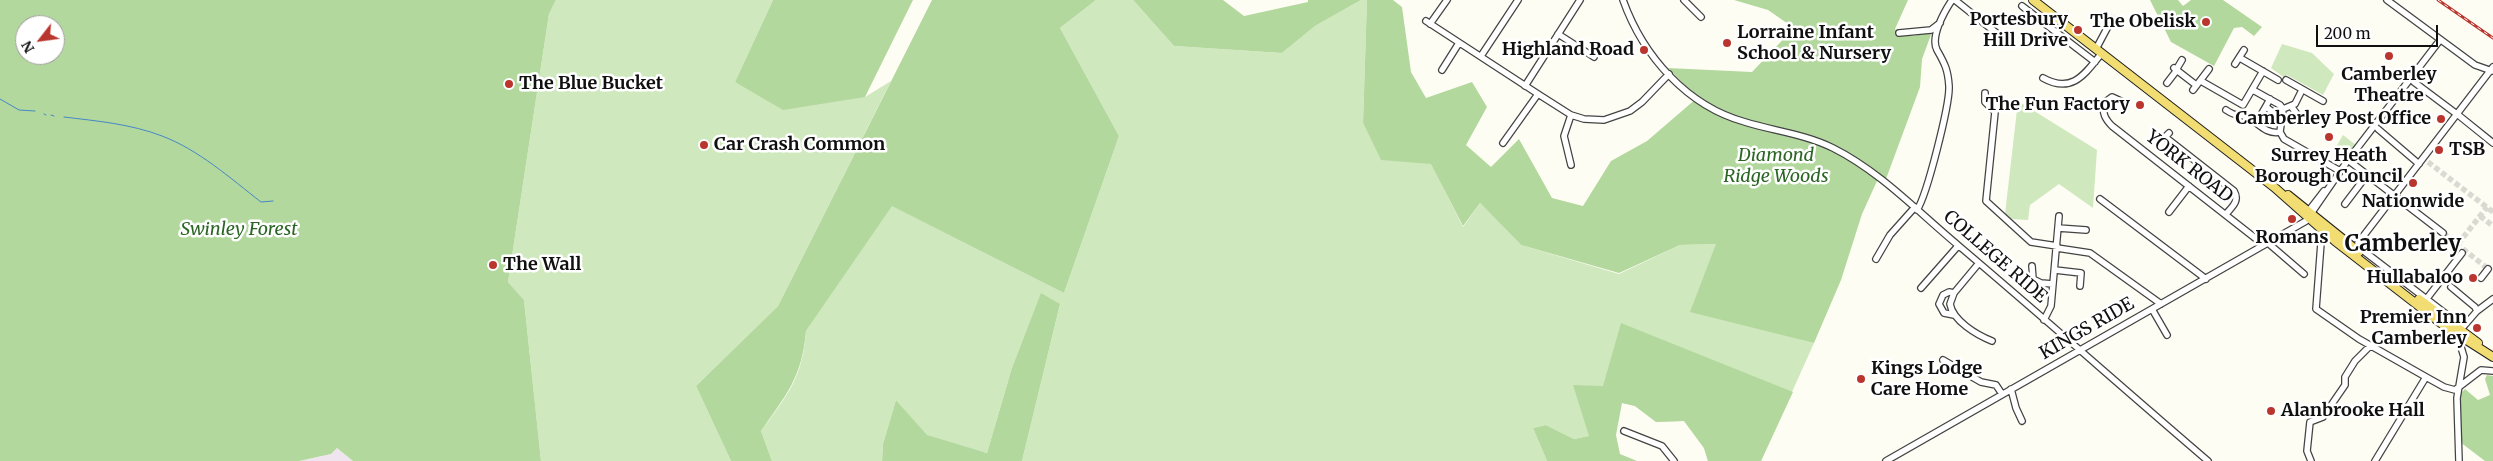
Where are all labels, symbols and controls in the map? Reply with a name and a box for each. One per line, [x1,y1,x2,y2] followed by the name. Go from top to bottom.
[1969,9,2068,52] place label: Portesbury Hill Drive
[2090,11,2196,33] place label: The Obelisk
[15,15,65,65] north arrow
[2318,15,2440,47] scale bar
[2200,16,2212,28] marker: The Obelisk
[1737,22,1891,64] place label: Lorraine Infant School & Nursery
[2072,24,2084,36] marker: Portesbury Hill Drive
[2324,24,2371,43] text: 200 m
[1721,37,1733,49] marker: Lorraine Infant School & Nursery
[17,38,38,56] text: N
[1502,39,1634,61] place label: Highland Road
[1638,44,1650,56] marker: Highland Road
[2383,50,2395,62] marker: Camberley Theatre
[2341,64,2437,106] place label: Camberley Theatre
[519,73,663,95] place label: The Blue Bucket
[503,78,515,90] marker: The Blue Bucket
[1985,94,2130,116] place label: The Fun Factory
[2134,99,2146,111] marker: The Fun Factory
[2235,108,2431,130] place label: Camberley Post Office
[2435,113,2447,125] marker: Camberley Post Office
[2141,126,2237,208] street label: YORK ROAD
[2323,131,2335,143] marker: Surrey Heath Borough Council
[714,134,885,156] place label: Car Crash Common
[698,139,710,151] marker: Car Crash Common
[2449,139,2485,161] place label: TSB
[2433,144,2445,156] marker: TSB
[1724,145,1828,188] park label: Diamond Ridge Woods
[2255,145,2403,188] place label: Surrey Heath Borough Council
[2407,177,2419,189] marker: Nationwide
[2362,191,2464,213] place label: Nationwide
[1939,206,2051,308] street label: COLLEGE RIDE
[2286,213,2298,225] marker: Romans
[180,219,298,241] park label: Swinley Forest
[2255,227,2329,249] place label: Romans
[2345,232,2461,258] district label: Camberley
[503,254,581,276] place label: The Wall
[487,259,499,271] marker: The Wall
[2367,267,2463,289] place label: Hullabaloo
[2467,272,2479,284] marker: Hullabaloo
[2036,293,2138,365] street label: KINGS RIDE
[2360,307,2467,350] place label: Premier Inn Camberley
[2471,322,2483,334] marker: Premier Inn Camberley
[1871,358,1982,400] place label: Kings Lodge Care Home
[1855,373,1867,385] marker: Kings Lodge Care Home
[2281,400,2425,422] place label: Alanbrooke Hall
[2265,405,2277,417] marker: Alanbrooke Hall

